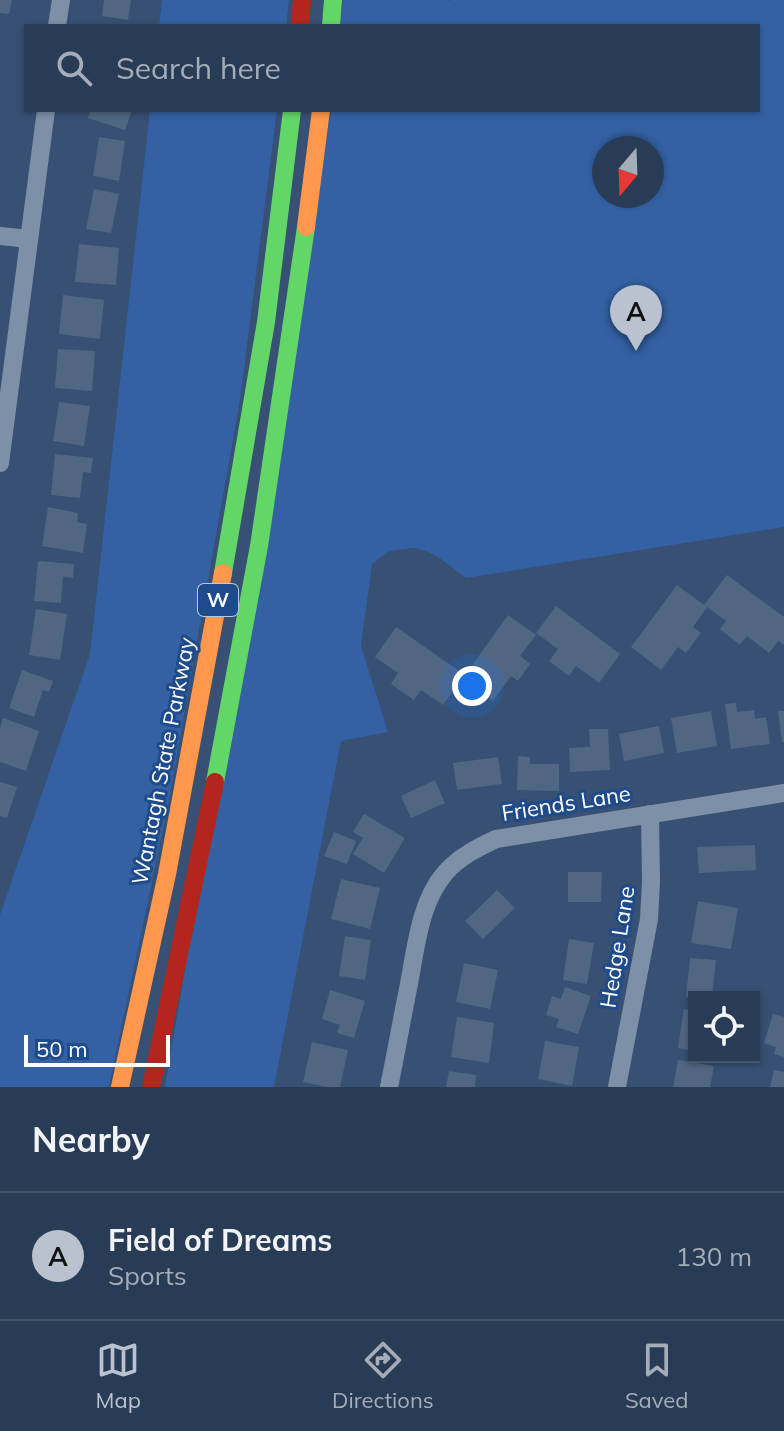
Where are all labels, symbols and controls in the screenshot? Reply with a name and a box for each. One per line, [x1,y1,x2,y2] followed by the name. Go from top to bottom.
[24,24,760,112] search box
[52,46,96,90] icon: search
[116,49,281,87] text: Search here
[592,136,664,208] north arrow
[610,285,662,351] pin: A
[198,584,238,616] road number: W
[125,635,201,887] street label: Wantagh State Parkway
[452,666,492,706] your location
[500,779,632,827] street label: Friends Lane
[594,884,640,1010] street label: Hedge Lane
[688,991,760,1063] map controls
[688,991,760,1063] button: locate
[24,1031,170,1067] scale bar
[36,1035,87,1063] text: 50 m
[32,1118,150,1161] text: Nearby
[108,1221,332,1259] text: Field of Dreams
[48,1240,68,1273] text: A
[676,1240,752,1273] text: 130 m
[108,1259,187,1292] text: Sports
[96,1338,141,1414] tab: Map
[332,1338,434,1414] tab: Directions
[625,1338,688,1414] tab: Saved

